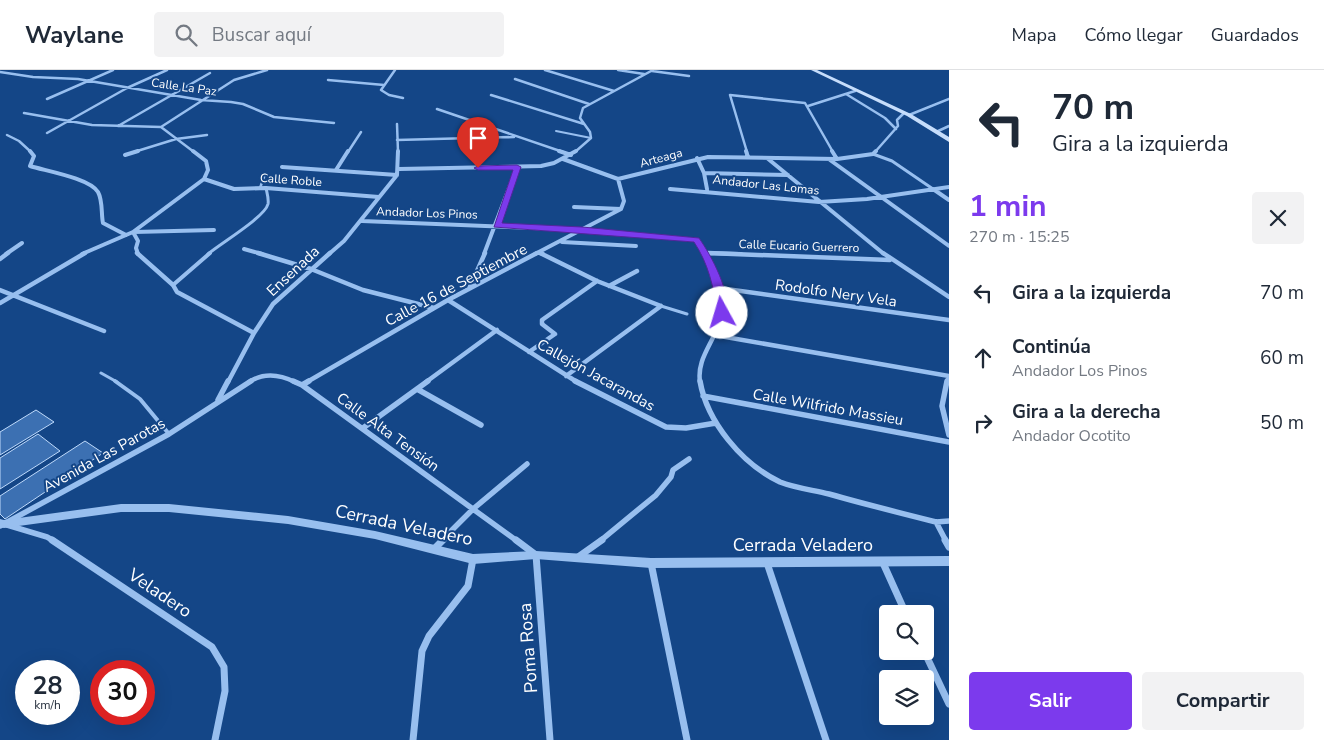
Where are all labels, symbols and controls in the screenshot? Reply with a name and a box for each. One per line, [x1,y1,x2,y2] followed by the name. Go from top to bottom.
[154,12,504,57] search box
[25,19,124,51] text: Waylane
[172,21,200,49] icon: search
[212,22,311,48] text: Buscar aquí
[1012,23,1057,47] text: Mapa
[1085,23,1183,47] text: Cómo llegar
[1211,23,1299,47] text: Guardados
[150,74,218,100] street label: Calle La Paz
[1052,84,1134,131] text: 70 m
[969,90,1034,155] icon: left
[457,117,499,168] pin
[464,124,492,152] icon: arrive
[1052,129,1229,159] text: Gira a la izquierda
[638,145,684,171] street label: Arteaga
[259,170,323,190] street label: Calle Roble
[712,171,820,199] street label: Andador Las Lomas
[969,186,1047,227] text: 1 min
[1252,192,1304,244] button: close
[376,203,478,223] street label: Andador Los Pinos
[969,226,1070,248] text: 270 m · 15:25
[738,236,860,256] street label: Calle Eucario Guerrero
[381,239,531,331] street label: Calle 16 de Septiembre
[262,241,324,301] street label: Ensenada
[774,275,898,311] street label: Rodolfo Nery Vela
[969,279,997,307] icon: left
[1012,280,1171,306] text: Gira a la izquierda
[1260,280,1304,306] text: 70 m
[695,286,747,338] position arrow
[533,334,659,416] street label: Callejón Jacarandas
[1012,334,1091,360] text: Continúa
[969,344,997,372] icon: ahead
[1260,345,1304,371] text: 60 m
[1012,360,1147,382] text: Andador Los Pinos
[751,384,905,430] street label: Calle Wilfrido Massieu
[332,388,444,476] street label: Calle Alta Tensión
[1012,399,1161,425] text: Gira a la derecha
[969,409,997,437] icon: right
[1260,410,1304,436] text: 50 m
[39,413,169,497] street label: Avenida Las Parotas
[1012,425,1131,447] text: Andador Ocotito
[333,499,475,551] street label: Cerrada Veladero
[733,533,873,557] street label: Cerrada Veladero
[123,562,197,623] street label: Veladero
[513,602,543,694] street label: Poma Rosa
[879,605,934,725] map controls
[879,605,934,660] button: search
[90,660,155,725] speed limit sign: 30
[32,669,63,703] text: 28
[879,670,934,725] button: layers
[969,672,1132,730] button: Salir
[1142,672,1304,730] button: Compartir
[34,697,61,713] text: km/h

